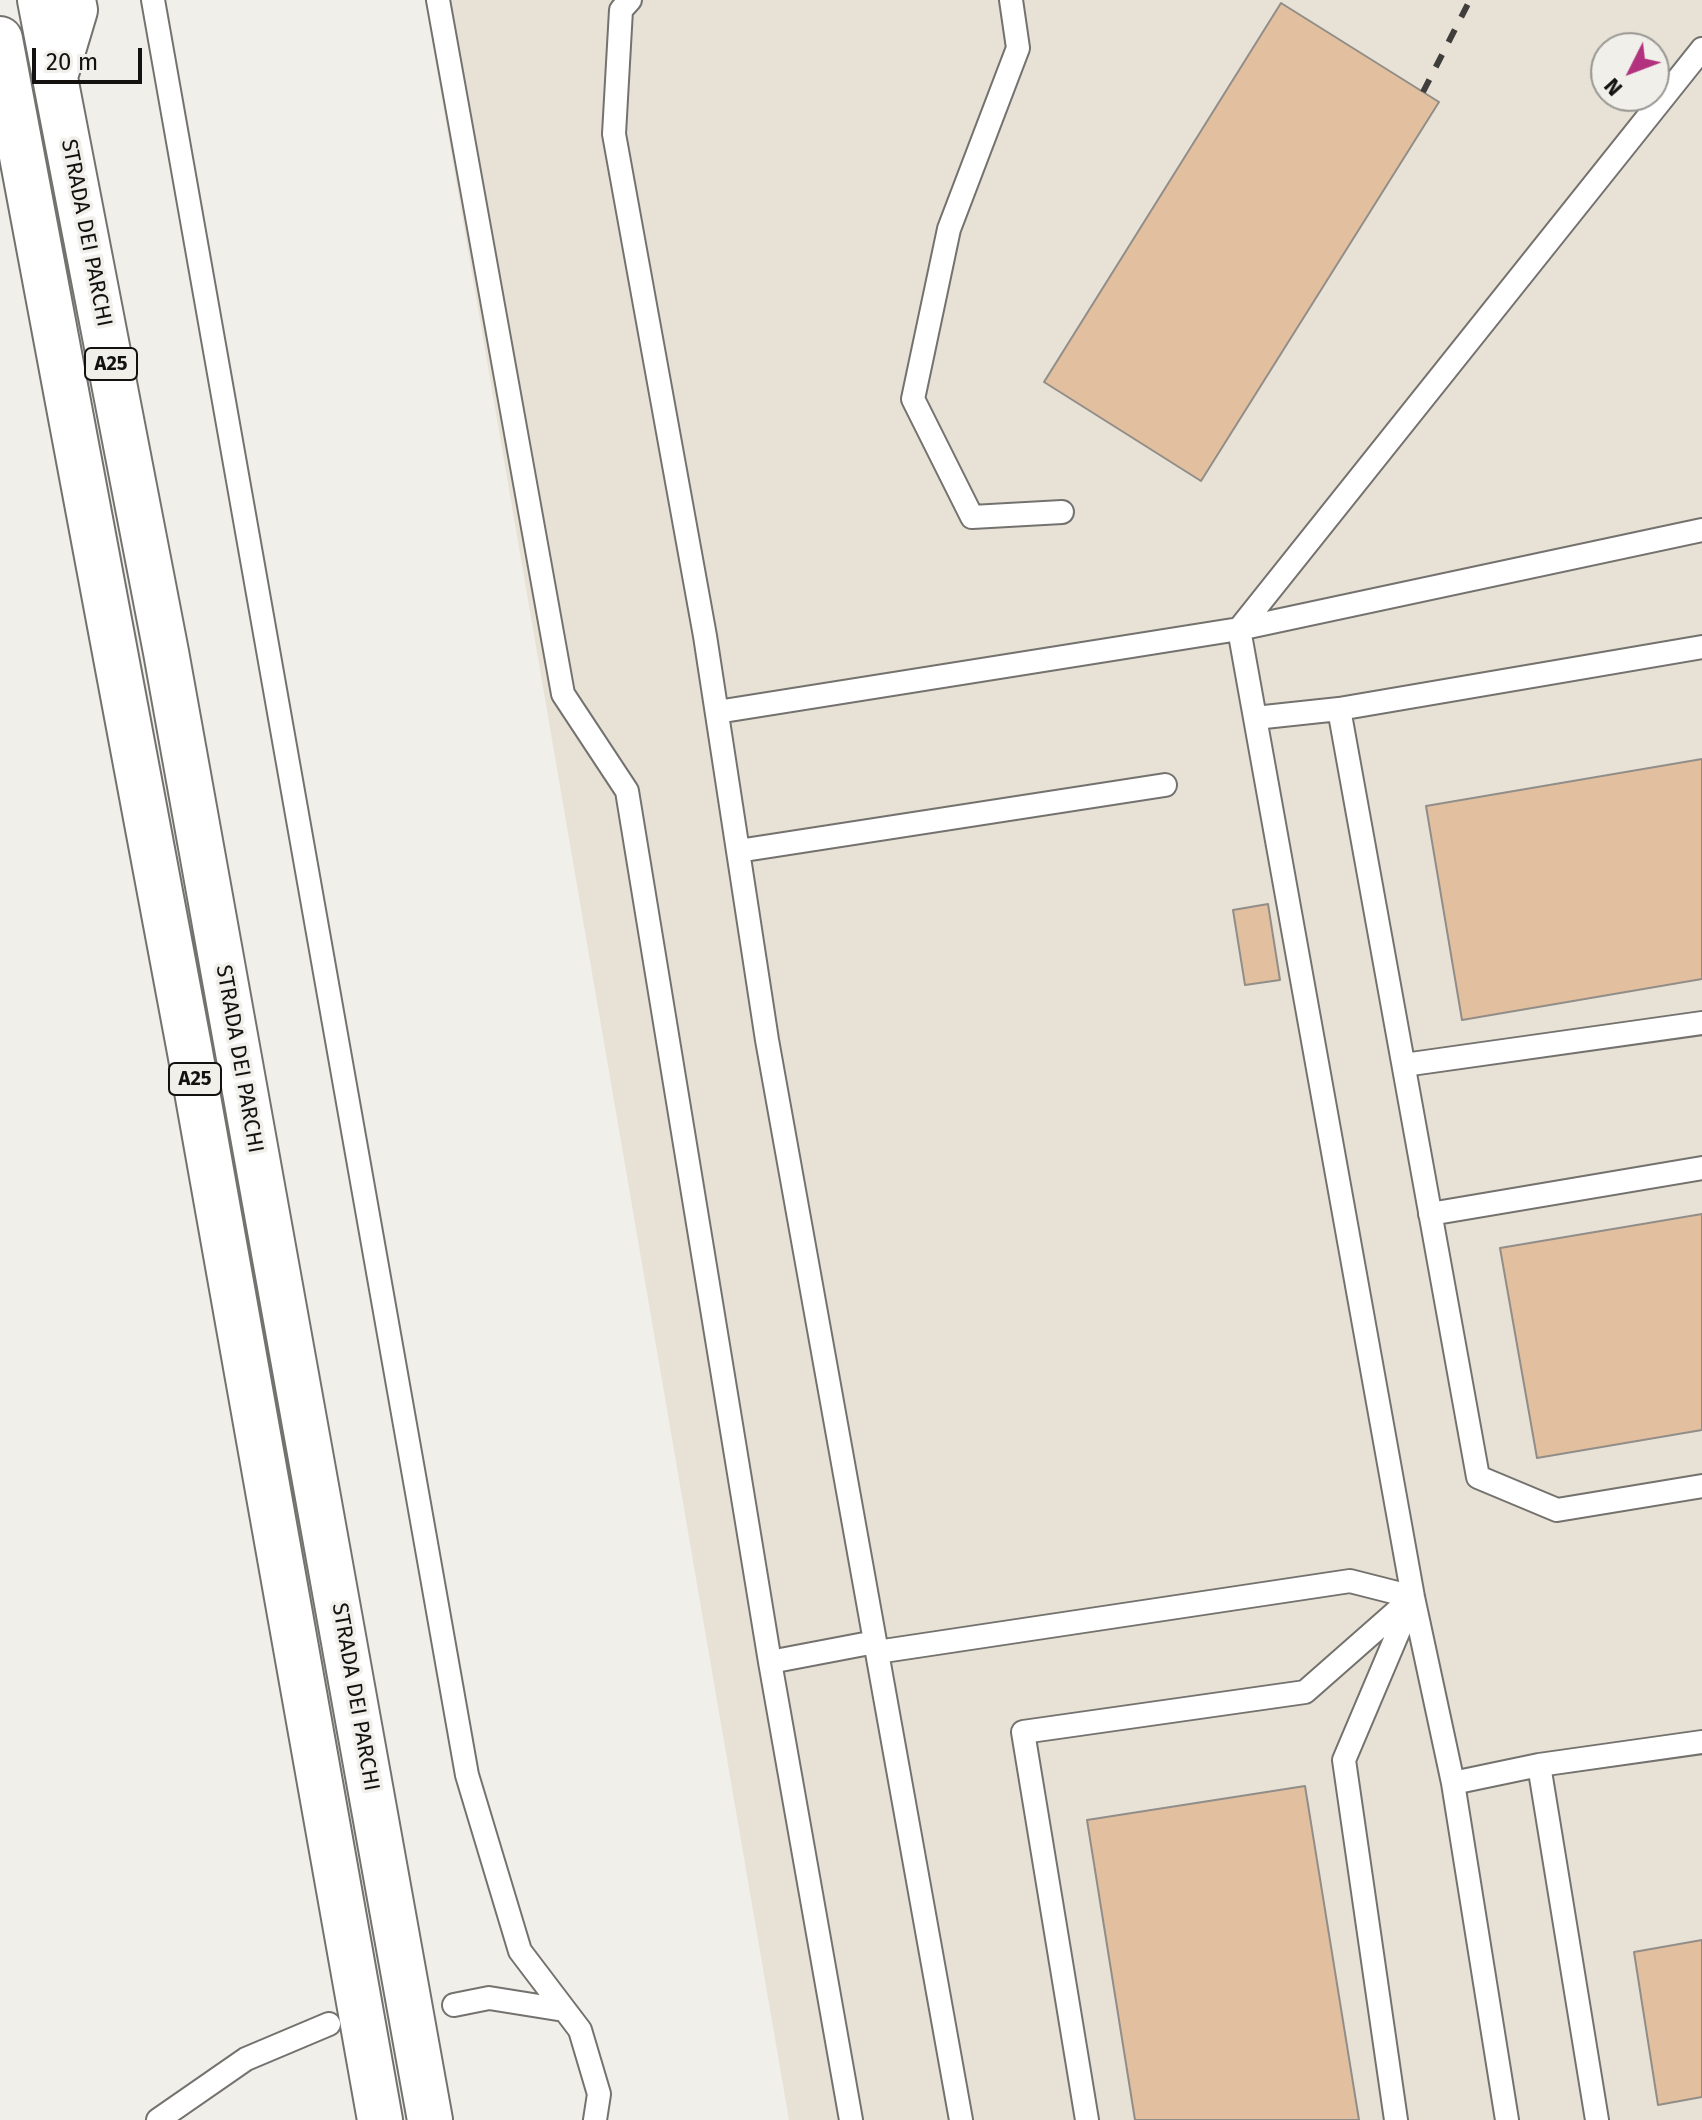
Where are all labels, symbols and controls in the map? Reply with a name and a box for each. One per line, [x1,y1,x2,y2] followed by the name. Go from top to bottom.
[36,32,146,82] scale bar
[1590,32,1670,112] north arrow
[46,48,98,76] text: 20 m
[1598,73,1628,102] text: N
[55,137,117,329] street label: STRADA DEI PARCHI
[85,348,137,380] road number: A25
[209,963,269,1155] street label: STRADA DEI PARCHI
[169,1063,221,1095] road number: A25
[325,1601,385,1793] street label: STRADA DEI PARCHI

